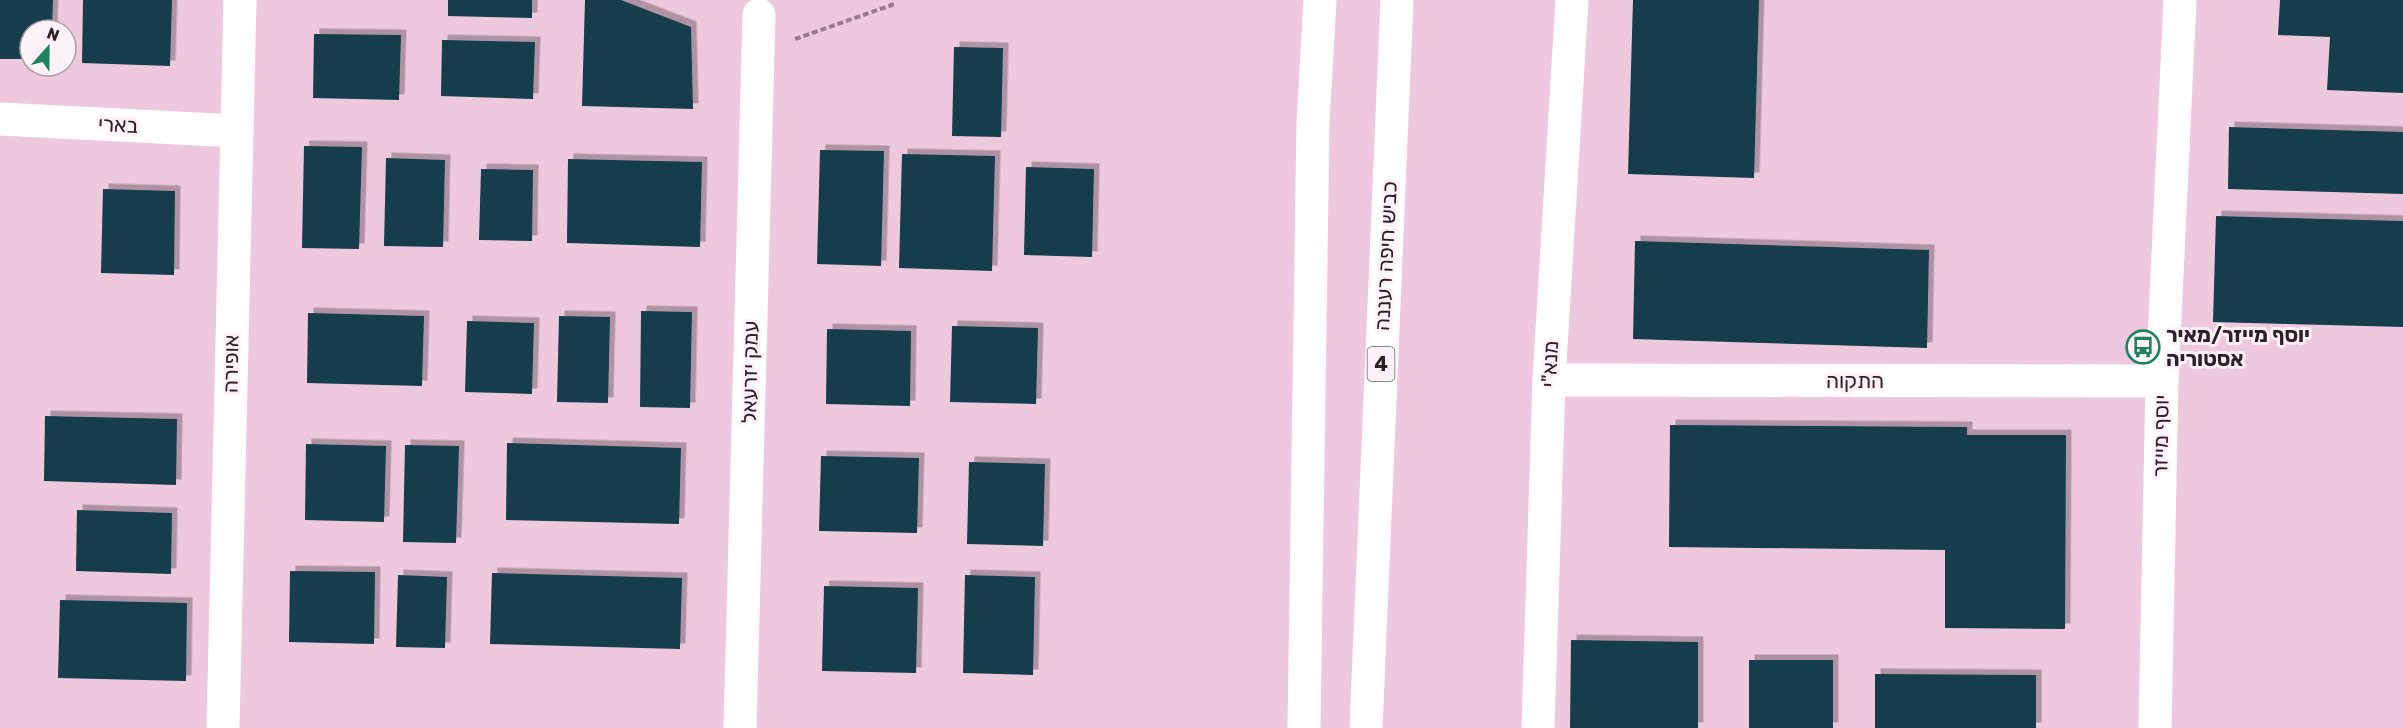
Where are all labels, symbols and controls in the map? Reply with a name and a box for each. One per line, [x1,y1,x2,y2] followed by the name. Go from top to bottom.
[18,18,78,78] north arrow
[44,24,62,45] text: N
[97,111,139,138] street label: בארי
[1369,181,1402,331] street label: כביש חיפה רעננה
[736,320,763,424] street label: עמק יזרעאל
[2166,322,2310,371] place label: יוסף מייזר/מאיר אסטוריה
[2125,329,2161,365] bus stop icon: יוסף מייזר/מאיר אסטוריה
[217,335,244,393] street label: אופירה
[1536,340,1563,388] street label: מנא"י
[1368,347,1394,381] road number: 4
[1826,368,1884,393] street label: התקוה
[2147,395,2174,477] street label: יוסף מייזר

